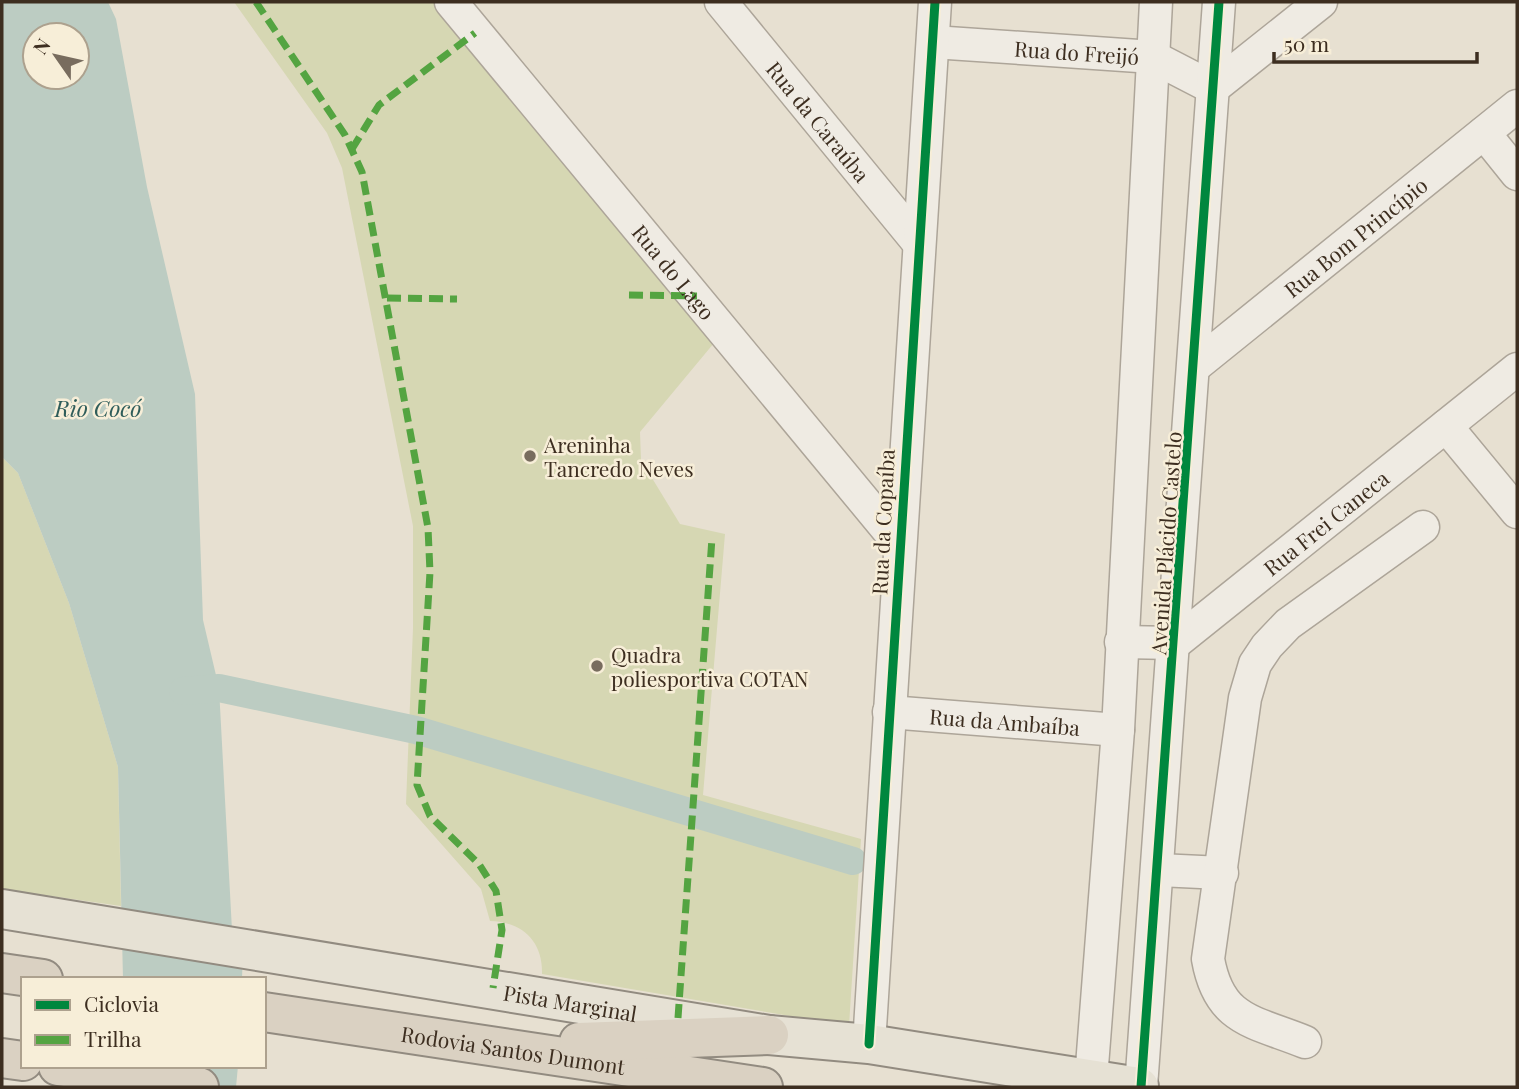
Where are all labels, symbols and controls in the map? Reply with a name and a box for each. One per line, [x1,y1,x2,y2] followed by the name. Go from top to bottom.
[21,21,91,91] north arrow
[1274,21,1477,65] scale bar
[1284,29,1330,57] text: 50 m
[26,33,56,59] text: N
[1013,34,1140,70] street label: Rua do Freijó
[761,55,877,188] street label: Rua da Caraúba
[1278,170,1433,303] street label: Rua Bom Princípio
[627,218,722,325] street label: Rua do Lago
[53,392,142,423] water label: Rio Cocó
[543,430,694,482] place label: Areninha Tancredo Neves
[1143,430,1187,657] street label: Avenida Plácido Castelo
[522,448,538,464] marker: Areninha Tancredo Neves
[864,448,900,596] street label: Rua da Copaíba
[1257,463,1394,581] street label: Rua Frei Caneca
[611,640,809,692] place label: Quadra poliesportiva COTAN
[589,658,605,674] marker: Quadra poliesportiva COTAN
[928,701,1081,741] street label: Rua da Ambaíba
[21,977,266,1068] legend
[501,978,639,1027] street label: Pista Marginal
[84,989,159,1017] text: Ciclovia
[399,1019,628,1080] street label: Rodovia Santos Dumont
[84,1024,142,1052] text: Trilha

